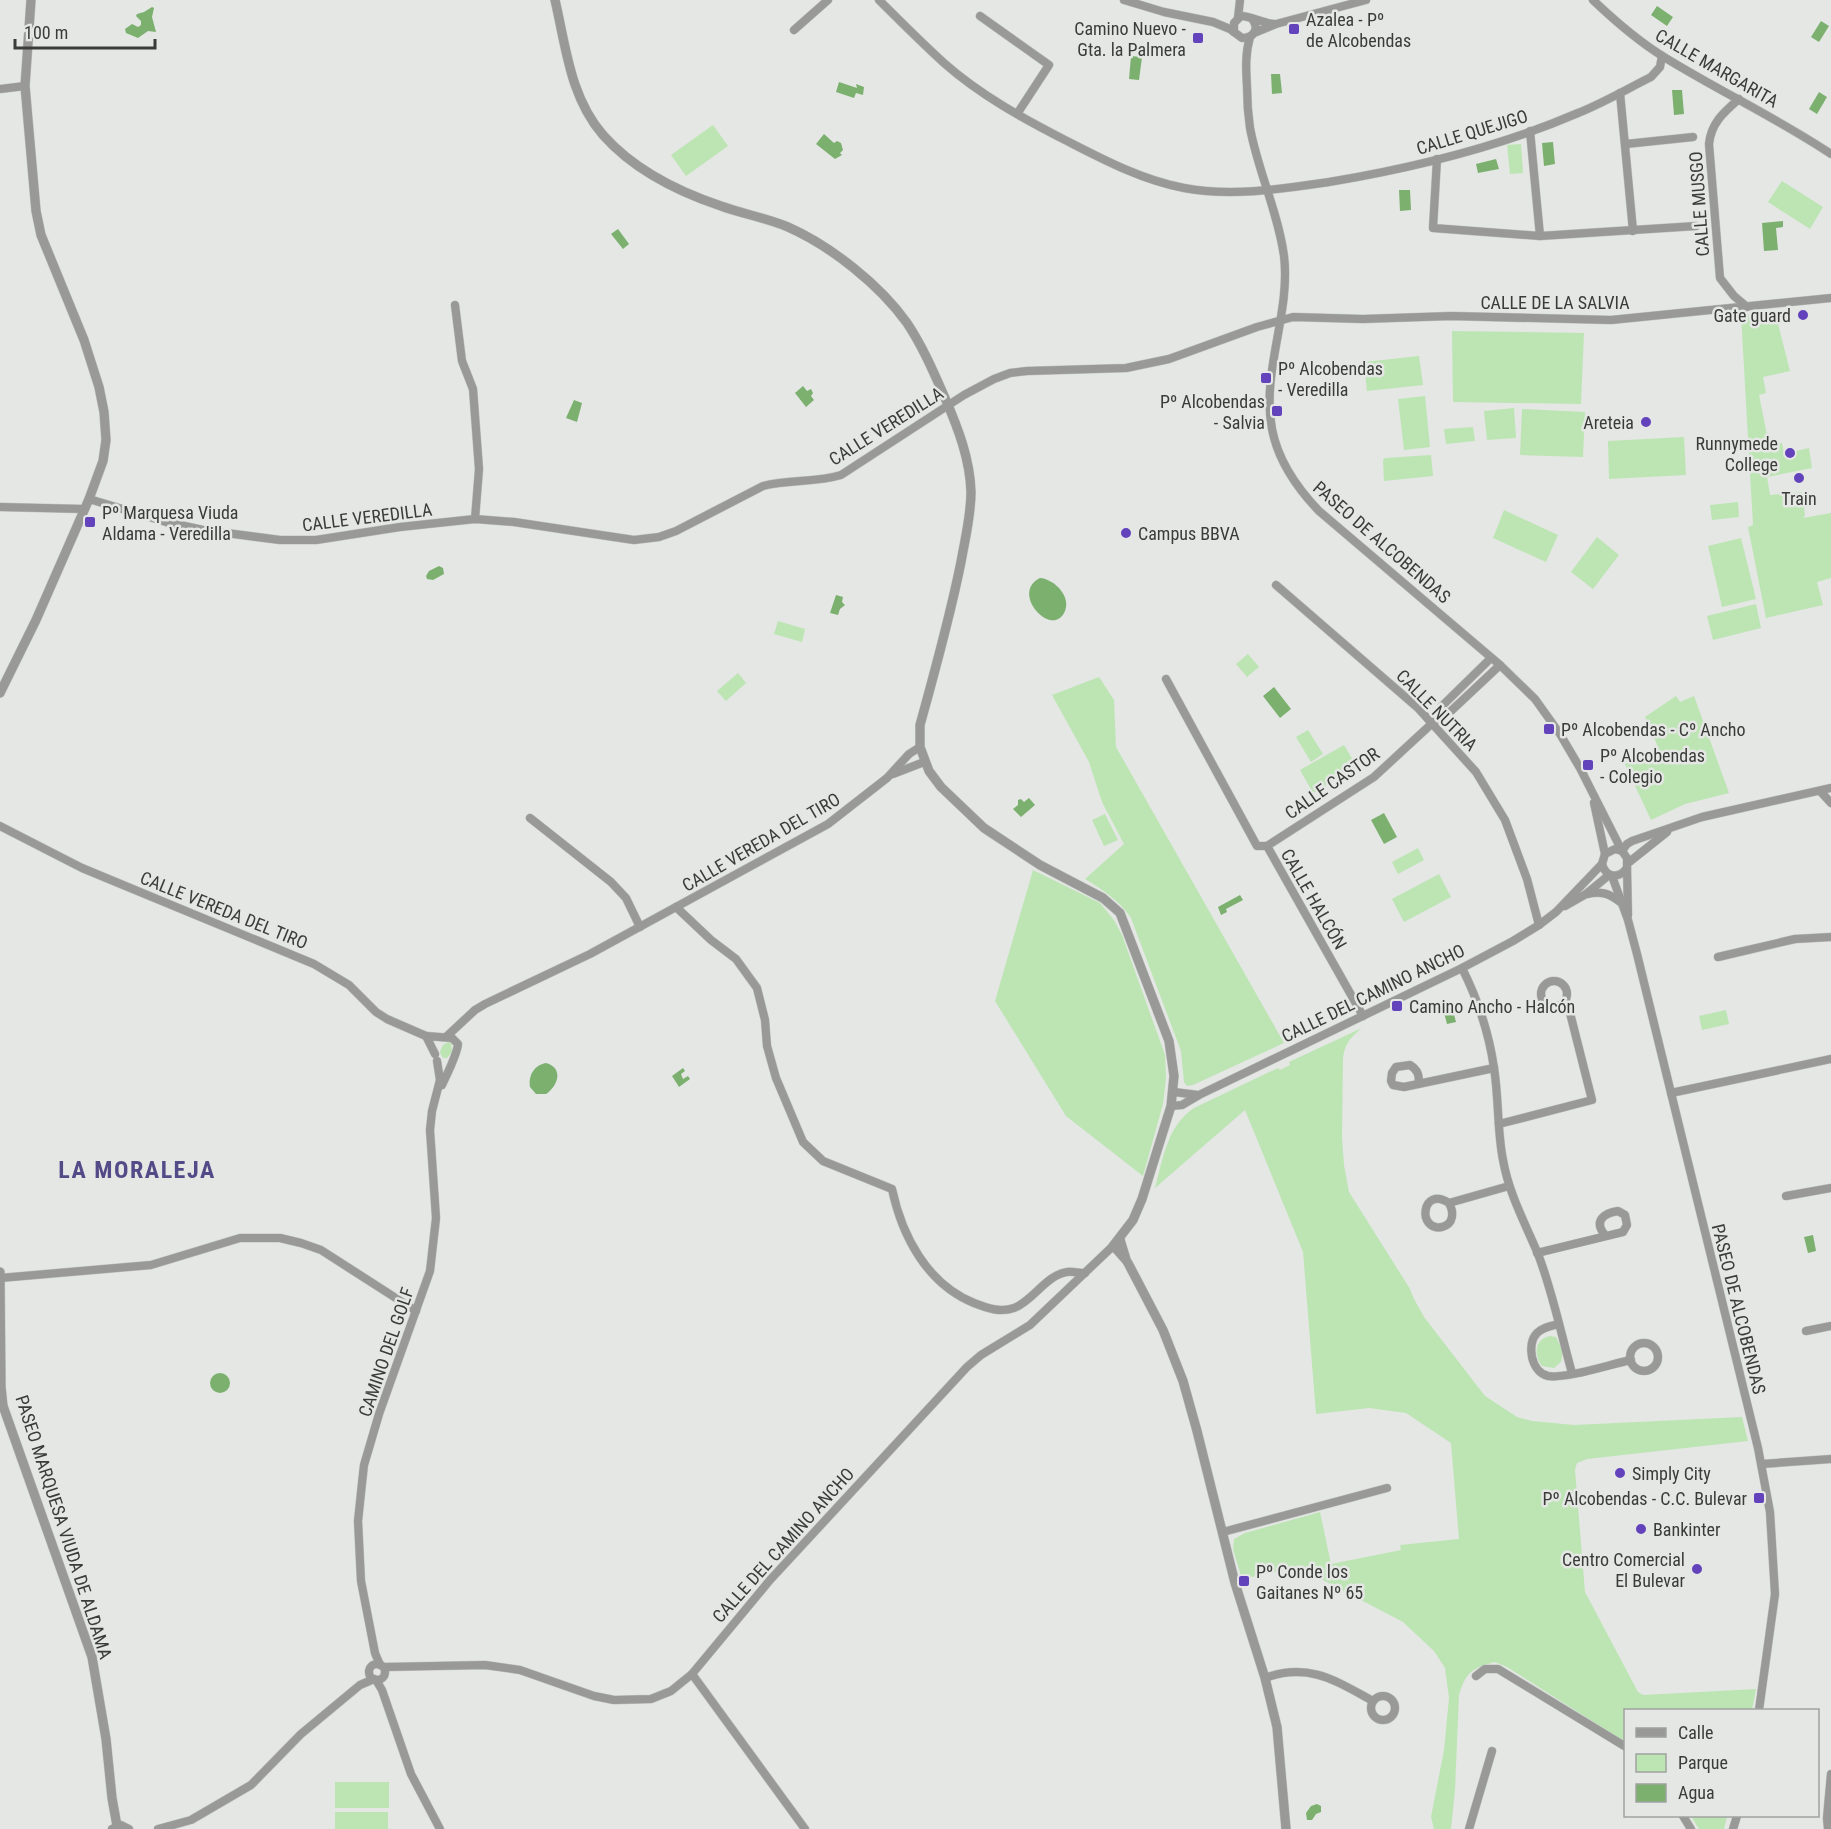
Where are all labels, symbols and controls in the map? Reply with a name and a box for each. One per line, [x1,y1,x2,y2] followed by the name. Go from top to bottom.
[1306,9,1411,51] place label: Azalea - Pº de Alcobendas
[15,12,154,50] scale bar
[1074,18,1187,60] place label: Camino Nuevo - Gta. la Palmera
[24,22,68,43] text: 100 m
[1287,22,1301,36] marker: Azalea - Pº de Alcobendas
[1652,24,1783,112] street label: CALLE MARGARITA
[1191,31,1205,45] marker: Camino Nuevo - Gta. la Palmera
[1414,105,1530,159] street label: CALLE QUEJIGO
[1685,151,1713,257] street label: CALLE MUSGO
[1480,292,1630,313] street label: CALLE DE LA SALVIA
[1713,305,1791,326] place label: Gate guard
[1796,308,1810,322] marker: Gate guard
[1278,358,1383,400] place label: Pº Alcobendas - Veredilla
[1259,371,1273,385] marker: Pº Alcobendas - Veredilla
[825,382,948,470] street label: CALLE VEREDILLA
[1160,391,1265,433] place label: Pº Alcobendas - Salvia
[1270,404,1284,418] marker: Pº Alcobendas - Salvia
[1583,412,1634,433] place label: Areteia
[1639,415,1653,429] marker: Areteia
[1695,433,1778,475] place label: Runnymede College
[1783,446,1797,460] marker: Runnymede College
[1792,471,1806,485] marker: Train
[1309,477,1455,607] street label: PASEO DE ALCOBENDAS
[1781,488,1817,509] place label: Train
[301,499,434,535] street label: CALLE VEREDILLA
[102,502,239,544] place label: Pº Marquesa Viuda Aldama - Veredilla
[83,515,97,529] marker: Pº Marquesa Viuda Aldama - Veredilla
[1138,523,1240,544] place label: Campus BBVA
[1119,526,1133,540] marker: Campus BBVA
[1392,665,1482,755] street label: CALLE NUTRIA
[1561,719,1745,740] place label: Pº Alcobendas - Cº Ancho
[1542,722,1556,736] marker: Pº Alcobendas - Cº Ancho
[1281,743,1384,823] street label: CALLE CASTOR
[1600,745,1705,787] place label: Pº Alcobendas - Colegio
[1581,758,1595,772] marker: Pº Alcobendas - Colegio
[678,788,844,896] street label: CALLE VEREDA DEL TIRO
[1277,845,1351,953] street label: CALLE HALCÓN
[137,867,311,953] street label: CALLE VEREDA DEL TIRO
[1278,939,1468,1047] street label: CALLE DEL CAMINO ANCHO
[1409,996,1575,1017] place label: Camino Ancho - Halcón
[1390,999,1404,1013] marker: Camino Ancho - Halcón
[58,1156,216,1184] district label: LA MORALEJA
[1708,1222,1770,1396] street label: PASEO DE ALCOBENDAS
[354,1284,418,1419] street label: CAMINO DEL GOLF
[11,1393,117,1662] street label: PASEO MARQUESA VIUDA DE ALDAMA
[708,1463,858,1627] street label: CALLE DEL CAMINO ANCHO
[1632,1463,1711,1484] place label: Simply City
[1613,1466,1627,1480] marker: Simply City
[1543,1488,1748,1509] place label: Pº Alcobendas - C.C. Bulevar
[1752,1491,1766,1505] marker: Pº Alcobendas - C.C. Bulevar
[1653,1519,1721,1540] place label: Bankinter
[1634,1522,1648,1536] marker: Bankinter
[1562,1549,1686,1591] place label: Centro Comercial El Bulevar
[1256,1561,1363,1603] place label: Pº Conde los Gaitanes Nº 65
[1690,1562,1704,1576] marker: Centro Comercial El Bulevar
[1237,1574,1251,1588] marker: Pº Conde los Gaitanes Nº 65
[1624,1709,1819,1817] legend
[1678,1722,1714,1743] text: Calle
[1678,1752,1728,1773] text: Parque
[1678,1782,1715,1803] text: Agua

